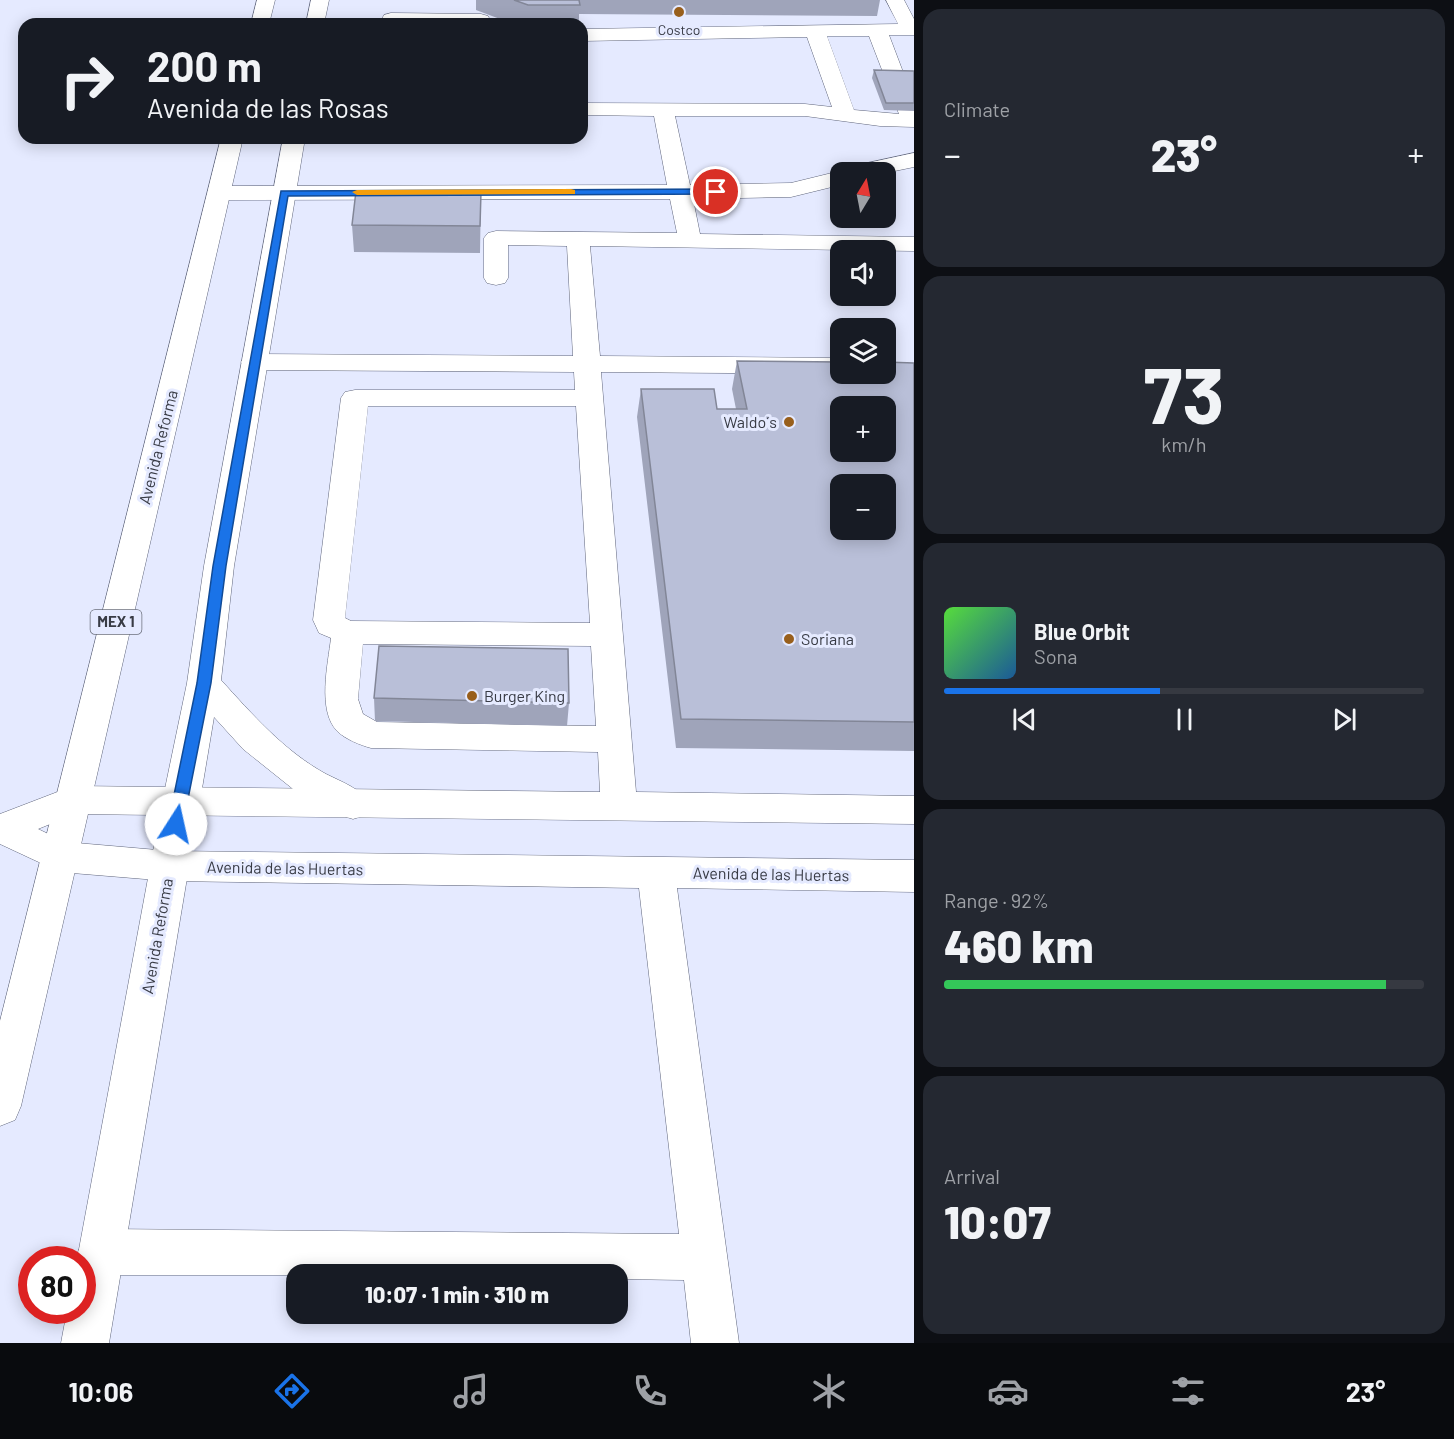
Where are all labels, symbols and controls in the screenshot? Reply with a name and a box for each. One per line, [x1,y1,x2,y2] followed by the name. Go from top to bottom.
[672,5,686,19] marker: Costco
[658,21,700,38] place label: Costco
[147,40,262,90] text: 200 m
[48,42,126,120] icon: right
[147,91,389,123] text: Avenida de las Rosas
[944,97,1010,121] text: Climate
[1151,127,1217,181] text: 23°
[944,134,961,174] text: −
[1407,134,1424,174] text: +
[830,162,896,228] north arrow
[830,162,896,540] map controls
[690,166,741,217] pin
[699,175,732,208] icon: arrive
[830,240,896,306] button: sound
[830,318,896,384] button: layers
[1144,346,1224,440] text: 73
[134,388,181,506] street label: Avenida Reforma
[830,396,896,462] button: +
[724,412,777,431] place label: Waldo´s
[782,415,796,429] marker: Waldo´s
[1161,432,1207,456] text: km/h
[830,474,896,540] button: −
[90,610,142,634] road number: MEX 1
[1034,618,1130,644] text: Blue Orbit
[801,629,854,648] place label: Soriana
[782,632,796,646] marker: Soriana
[1034,644,1078,668] text: Sona
[484,686,565,705] place label: Burger King
[465,689,479,703] marker: Burger King
[1008,703,1041,736] icon: previous
[1168,703,1201,736] icon: pause
[1328,703,1361,736] icon: next
[144,792,208,856] position arrow
[207,857,363,878] street label: Avenida de las Huertas
[693,863,849,884] street label: Avenida de las Huertas
[137,877,176,995] street label: Avenida Reforma
[944,888,1049,912] text: Range · 92%
[944,918,1094,972] text: 460 km
[944,1164,1000,1188] text: Arrival
[944,1194,1051,1248] text: 10:07
[18,1246,96,1324] speed limit sign: 80
[365,1281,549,1307] text: 10:07 · 1 min · 310 m
[271,1370,313,1412] icon: directions
[450,1370,492,1412] icon: music
[629,1370,671,1412] icon: phone
[808,1370,850,1412] icon: climate
[987,1370,1029,1412] icon: car
[1167,1370,1209,1412] icon: filters
[69,1375,133,1407] text: 10:06
[1346,1375,1385,1407] text: 23°

